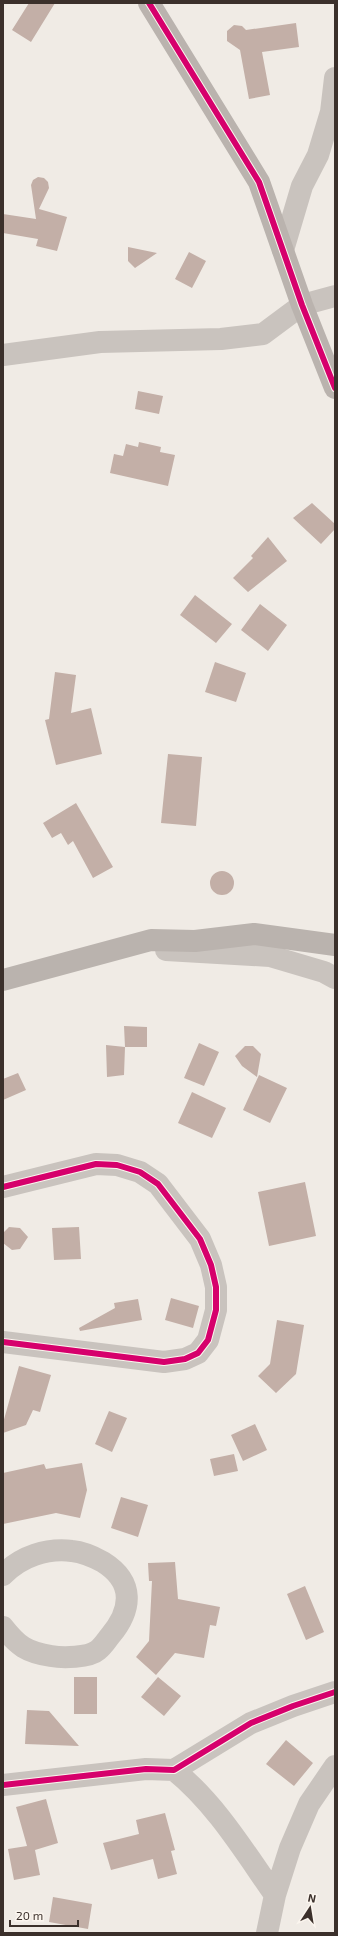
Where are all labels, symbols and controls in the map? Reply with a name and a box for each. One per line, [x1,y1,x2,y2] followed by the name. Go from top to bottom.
[290,1888,330,1928] north arrow
[307,1891,317,1905] text: N
[10,1902,78,1928] scale bar
[16,1908,43,1922] text: 20 m

